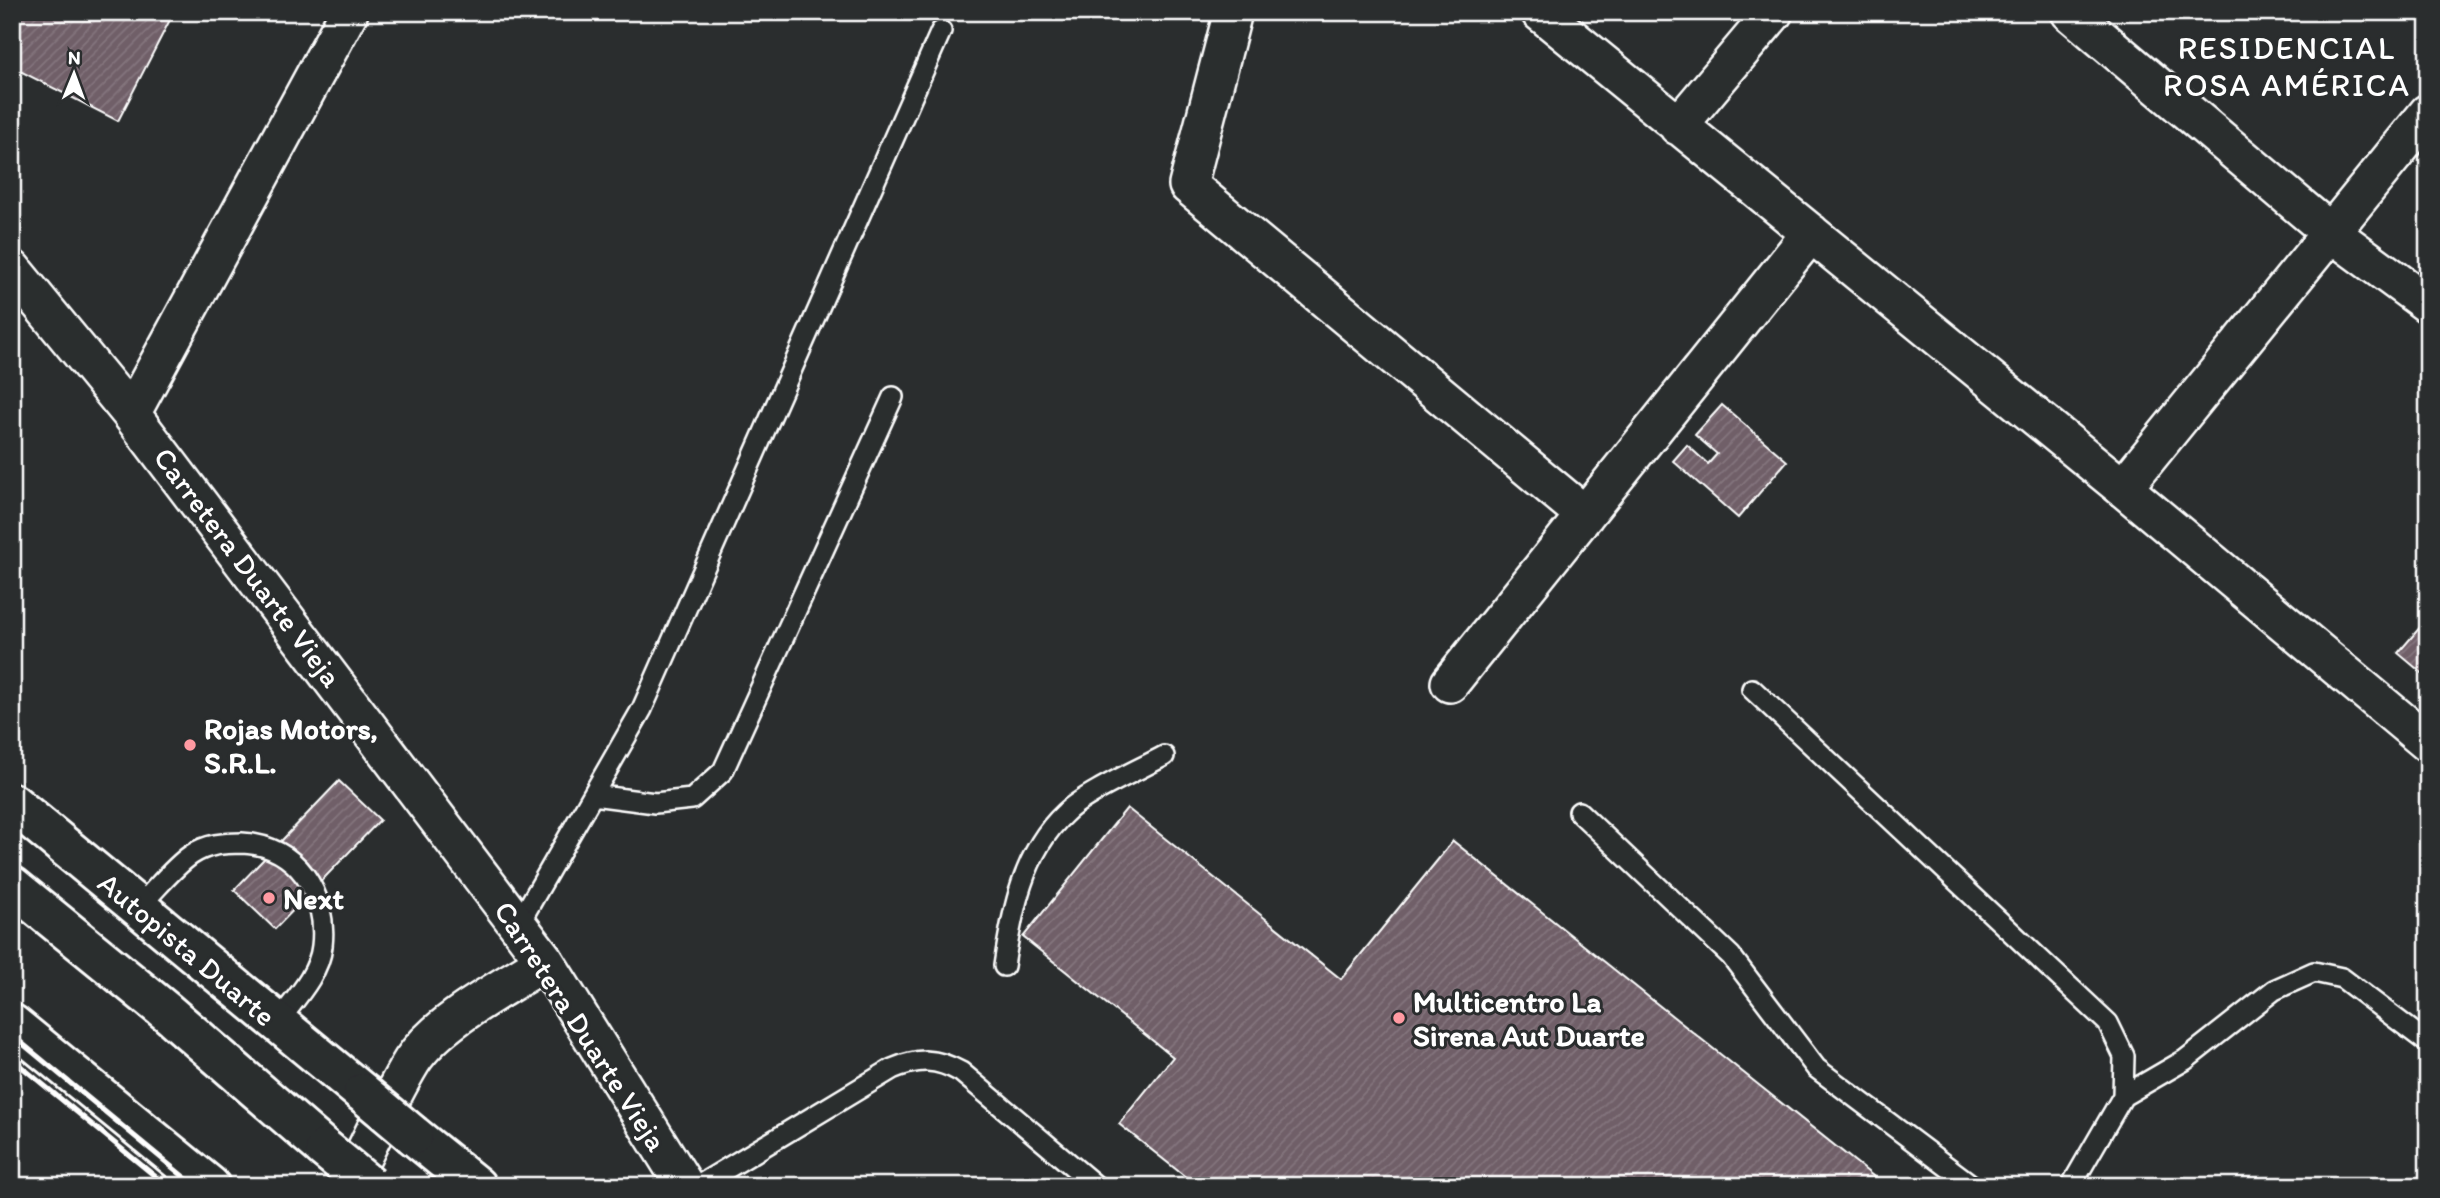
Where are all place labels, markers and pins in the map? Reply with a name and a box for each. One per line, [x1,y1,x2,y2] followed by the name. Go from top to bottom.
[204,710,378,781] place label: Rojas Motors, S.R.L.
[182,737,198,753] marker: Rojas Motors, S.R.L.
[283,880,344,917] place label: Next
[261,890,277,906] marker: Next
[1413,983,1645,1054] place label: Multicentro La Sirena Aut Duarte
[1391,1010,1407,1026] marker: Multicentro La Sirena Aut Duarte

